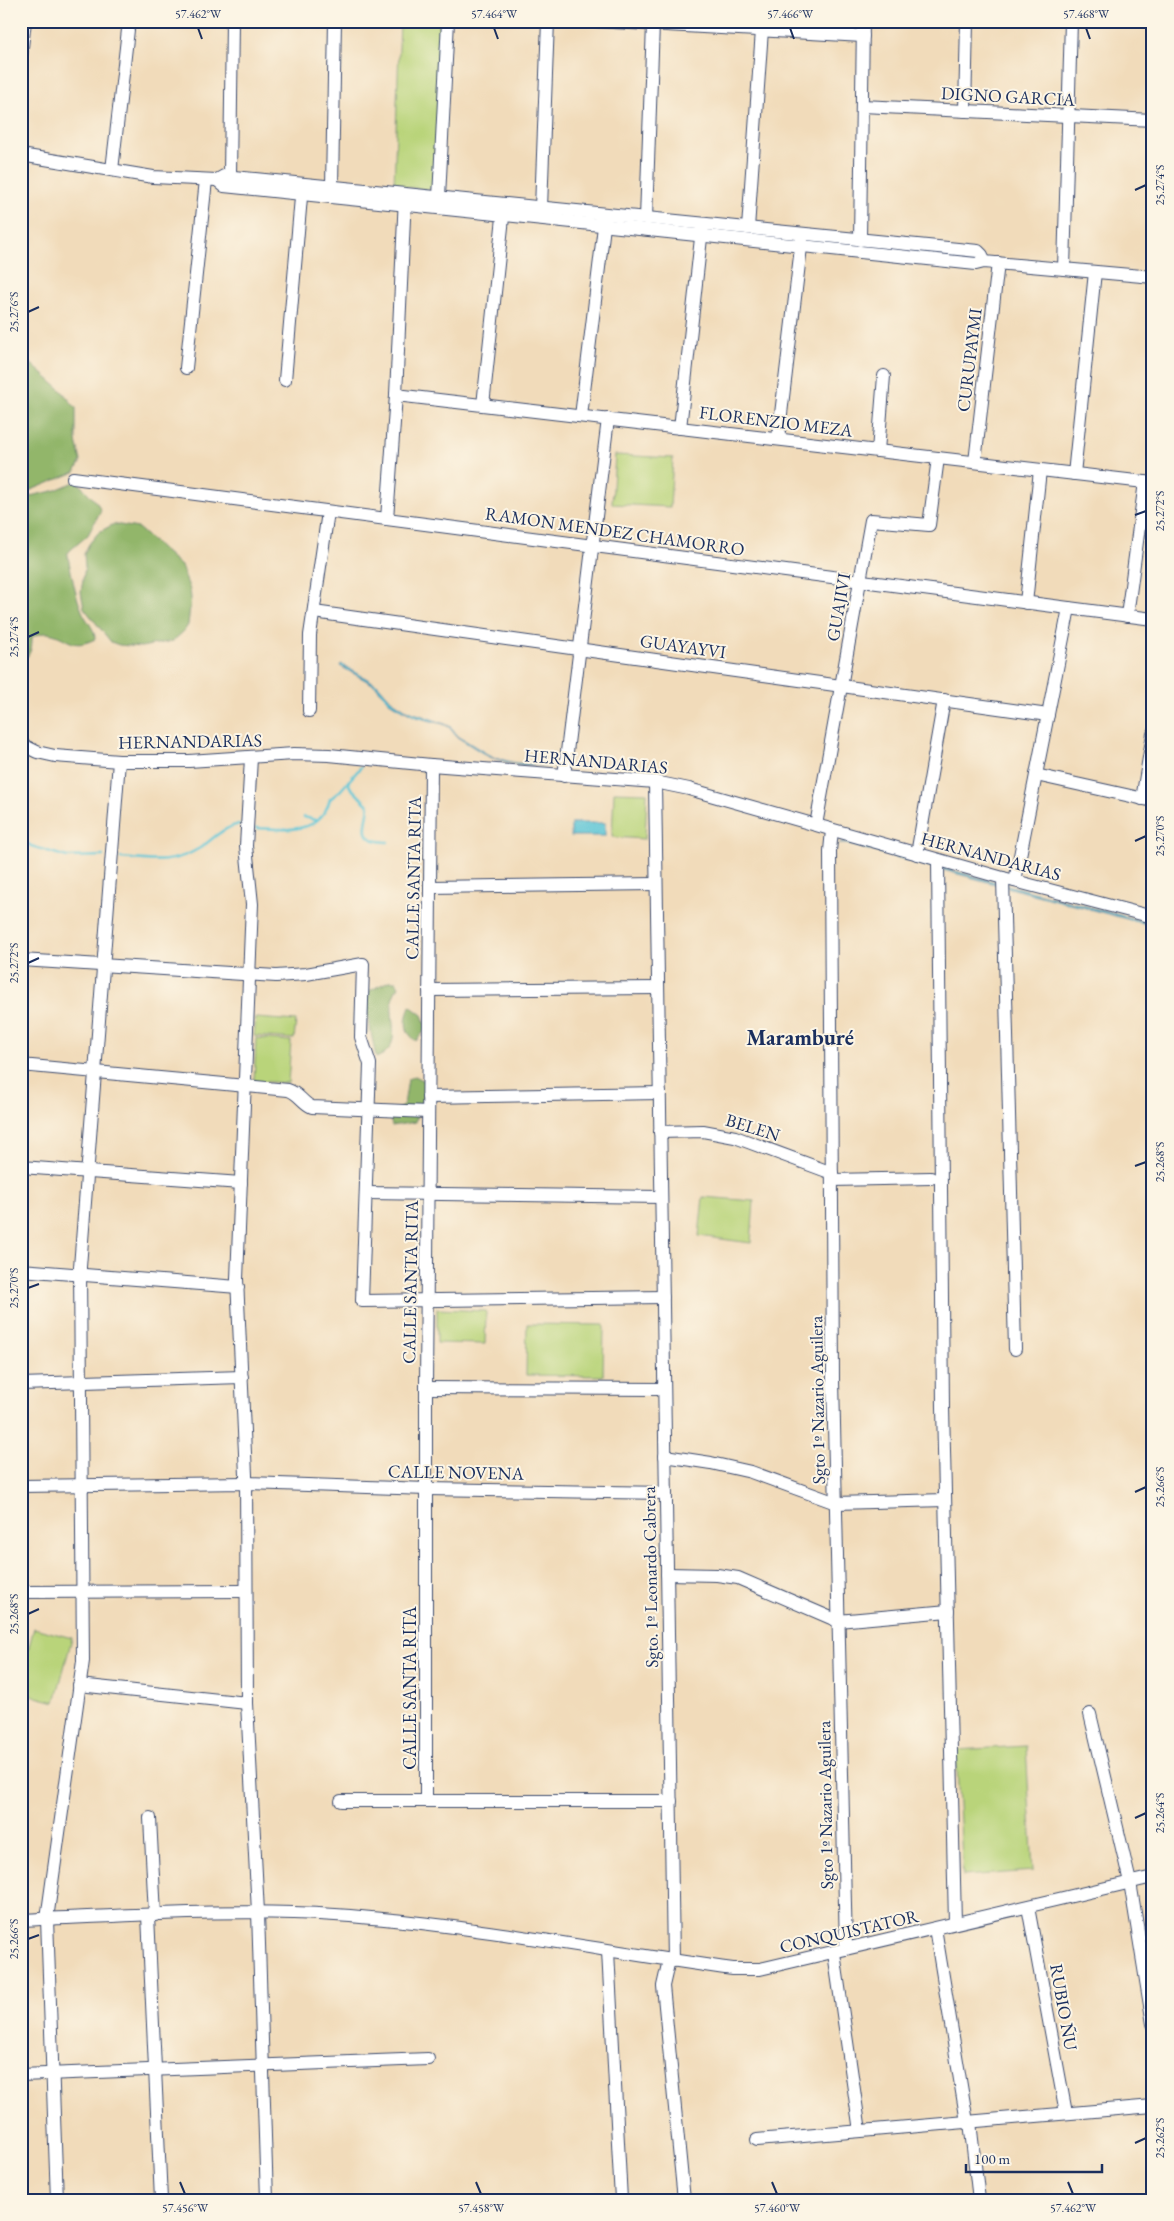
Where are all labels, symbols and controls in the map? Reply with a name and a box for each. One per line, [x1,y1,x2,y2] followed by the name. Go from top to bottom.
[175,6,222,22] text: 57.462°W
[471,6,518,22] text: 57.464°W
[767,6,814,22] text: 57.466°W
[1063,6,1110,22] text: 57.468°W
[940,81,1076,111] street label: DIGNO GARCIA
[1152,164,1168,205] text: 25.274°S
[6,291,22,332] text: 25.276°S
[951,307,987,413] street label: CURUPAYMI
[698,400,855,442] street label: FLORENZIO MEZA
[1152,490,1168,531] text: 25.272°S
[484,501,746,561] street label: RAMON MENDEZ CHAMORRO
[821,571,855,643] street label: GUAJIVI
[6,616,22,657] text: 25.274°S
[638,629,728,663] street label: GUAYAYVI
[118,728,262,754] street label: HERNANDARIAS
[523,743,669,779] street label: HERNANDARIAS
[400,795,426,960] street label: CALLE SANTA RITA
[1152,815,1168,856] text: 25.270°S
[919,826,1063,886] street label: HERNANDARIAS
[6,942,22,983] text: 25.272°S
[746,1023,854,1052] district label: Maramburé
[723,1108,784,1146] street label: BELEN
[1152,1141,1168,1182] text: 25.268°S
[397,1199,423,1364] street label: CALLE SANTA RITA
[6,1267,22,1308] text: 25.270°S
[804,1315,830,1485] street label: Sgto 1º Nazario Aguilera
[388,1459,525,1485] street label: CALLE NOVENA
[1152,1466,1168,1507] text: 25.266°S
[637,1485,663,1668] street label: Sgto. 1º Leonardo Cabrera
[6,1593,22,1634] text: 25.268°S
[398,1606,421,1770] street label: CALLE SANTA RITA
[812,1720,838,1890] street label: Sgto 1º Nazario Aguilera
[1152,1792,1168,1833] text: 25.264°S
[777,1904,921,1958] street label: CONQUISTATOR
[6,1918,22,1959] text: 25.266°S
[1045,1962,1083,2053] street label: RUBIO ÑU
[1152,2117,1168,2158] text: 25.262°S
[966,2141,1103,2173] scale bar
[974,2149,1011,2168] text: 100 m
[162,2200,209,2216] text: 57.456°W
[458,2200,505,2216] text: 57.458°W
[754,2200,801,2216] text: 57.460°W
[1050,2200,1097,2216] text: 57.462°W

